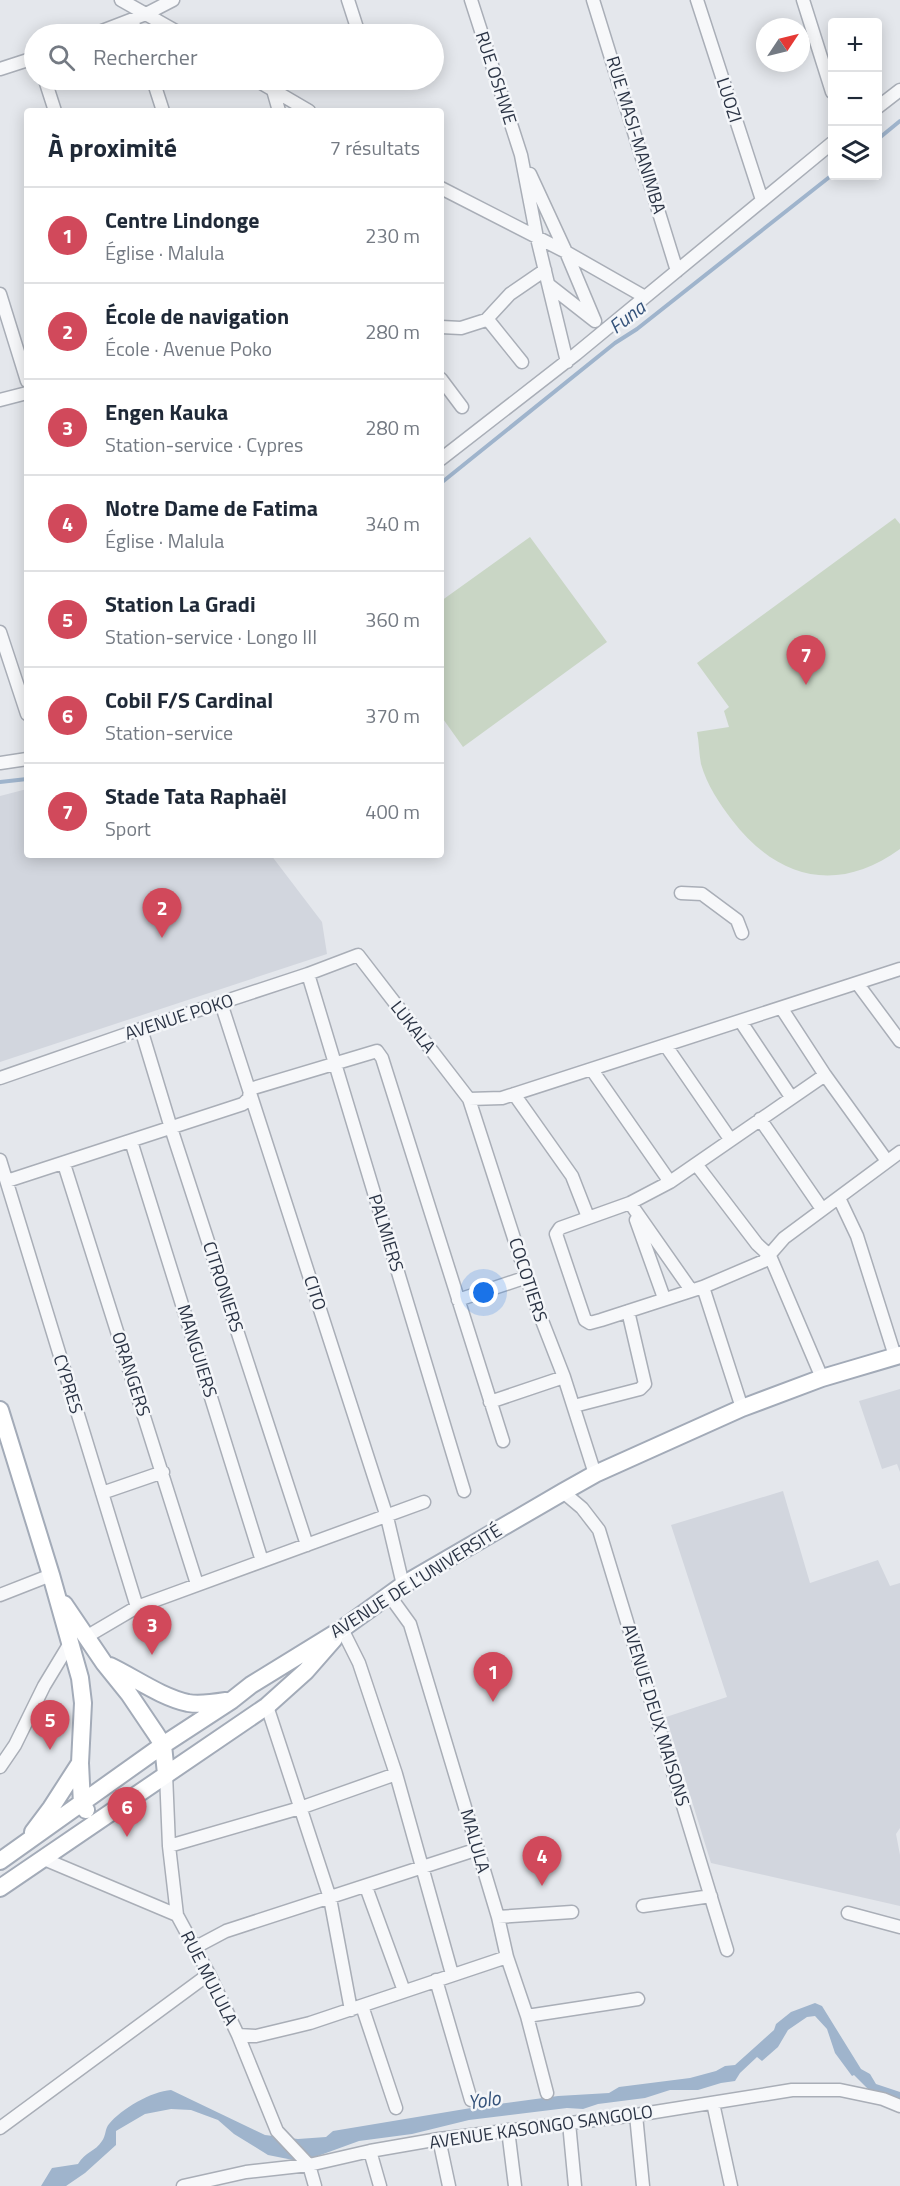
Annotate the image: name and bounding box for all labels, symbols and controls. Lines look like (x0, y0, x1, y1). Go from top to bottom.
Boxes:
north arrow (756, 18, 810, 72)
map controls (828, 18, 882, 180)
button: + (828, 18, 882, 72)
search box (24, 24, 444, 90)
street label: RUE OSHWE (469, 28, 524, 128)
text: Rechercher (93, 40, 198, 74)
icon: search (45, 41, 78, 74)
street label: RUE MASI-MANIMBA (600, 53, 673, 217)
button: − (828, 72, 882, 126)
street label: LUOZI (710, 74, 749, 126)
button: layers (828, 126, 882, 180)
text: À proximité (48, 128, 177, 167)
text: 7 résultats (330, 132, 420, 163)
text: Centre Lindonge (105, 203, 260, 237)
text: 1 (62, 220, 73, 251)
text: 230 m (365, 220, 420, 251)
text: Église · Malula (105, 237, 224, 268)
water label: Funa (602, 292, 653, 341)
text: École de navigation (105, 299, 289, 333)
text: 2 (62, 316, 73, 347)
text: 280 m (365, 316, 420, 347)
text: École · Avenue Poko (105, 333, 272, 364)
text: Engen Kauka (105, 395, 228, 429)
text: 3 (62, 412, 73, 443)
text: 280 m (365, 412, 420, 443)
text: Station-service · Cypres (105, 429, 303, 460)
text: Notre Dame de Fatima (105, 491, 318, 525)
text: 4 (62, 508, 73, 539)
text: 340 m (365, 508, 420, 539)
text: Église · Malula (105, 525, 224, 556)
text: Station La Gradi (105, 587, 256, 621)
text: 5 (62, 604, 73, 635)
text: 360 m (365, 604, 420, 635)
text: Station-service · Longo III (105, 621, 317, 652)
pin: 7 (786, 636, 826, 685)
text: Cobil F/S Cardinal (105, 683, 273, 717)
text: 6 (62, 700, 73, 731)
text: 370 m (365, 700, 420, 731)
text: Station-service (105, 717, 233, 748)
text: Stade Tata Raphaël (105, 779, 287, 813)
text: 7 (62, 796, 73, 827)
text: 400 m (365, 796, 420, 827)
text: Sport (105, 813, 151, 844)
pin: 2 (142, 888, 182, 938)
street label: AVENUE POKO (121, 986, 237, 1047)
street label: LUKALA (384, 995, 443, 1059)
street label: PALMIERS (362, 1191, 411, 1275)
street label: COCOTIERS (502, 1234, 555, 1326)
street label: CITRONIERS (196, 1238, 251, 1336)
street label: CITO (297, 1272, 334, 1314)
your location (469, 1278, 498, 1307)
street label: MANGUIERS (171, 1301, 224, 1401)
street label: ORANGERS (105, 1328, 158, 1420)
street label: CYPRES (47, 1351, 90, 1417)
street label: AVENUE DE L’UNIVERSITÉ (325, 1517, 507, 1645)
pin: 3 (132, 1606, 172, 1655)
street label: AVENUE DEUX MAISONS (616, 1620, 697, 1809)
pin: 1 (474, 1652, 512, 1702)
pin: 5 (31, 1700, 70, 1750)
pin: 6 (108, 1788, 146, 1837)
street label: MALULA (454, 1806, 498, 1876)
pin: 4 (522, 1836, 562, 1886)
street label: RUE MULULA (174, 1926, 245, 2030)
water label: Yolo (465, 2081, 504, 2117)
street label: AVENUE KASONGO SANGOLO (427, 2097, 654, 2156)

